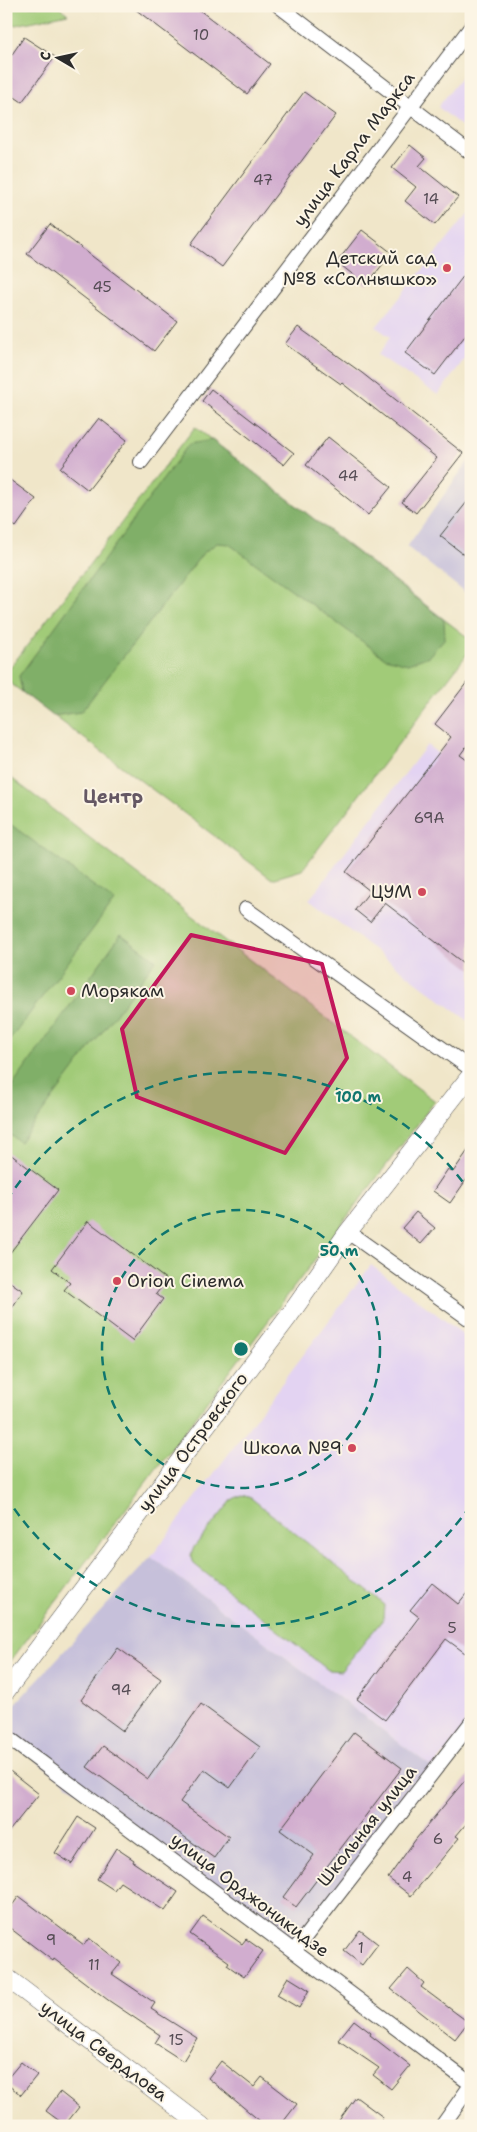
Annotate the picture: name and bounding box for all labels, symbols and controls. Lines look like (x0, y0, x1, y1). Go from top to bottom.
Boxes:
house number: 10 (193, 25, 209, 45)
north arrow (32, 32, 82, 82)
text: С (36, 50, 55, 62)
street label: улица Карла Маркса (288, 67, 420, 231)
house number: 47 (253, 170, 273, 190)
house number: 14 (423, 189, 439, 209)
place label: Детский сад №8 «Солнышко» (283, 246, 438, 291)
marker: Детский сад №8 «Солнышко» (441, 262, 453, 274)
house number: 45 (92, 277, 112, 297)
house number: 44 (338, 466, 358, 486)
district label: Центр (83, 784, 143, 809)
house number: 69А (414, 808, 444, 828)
place label: ЦУМ (371, 880, 412, 904)
marker: ЦУМ (416, 886, 428, 898)
place label: Морякам (81, 979, 164, 1003)
marker: Морякам (65, 985, 77, 997)
text: 100 m (335, 1087, 381, 1107)
text: 50 m (320, 1241, 359, 1261)
place label: Orion Cinema (127, 1269, 244, 1293)
marker: Orion Cinema (111, 1275, 123, 1287)
centre of rings (232, 1340, 250, 1358)
street label: улица Островского (133, 1367, 253, 1517)
place label: Школа №9 (243, 1436, 342, 1460)
marker: Школа №9 (346, 1442, 358, 1454)
house number: 5 (447, 1618, 457, 1638)
house number: 94 (111, 1680, 131, 1700)
street label: Школьная улица (312, 1760, 422, 1892)
street label: улица Орджоникидзе (166, 1827, 334, 1963)
house number: 6 (433, 1829, 443, 1849)
house number: 4 (402, 1867, 412, 1887)
house number: 9 (46, 1930, 56, 1950)
house number: 1 (358, 1938, 364, 1958)
house number: 11 (88, 1955, 100, 1975)
street label: улица Свердлова (35, 1995, 173, 2107)
house number: 15 (168, 2030, 184, 2050)

